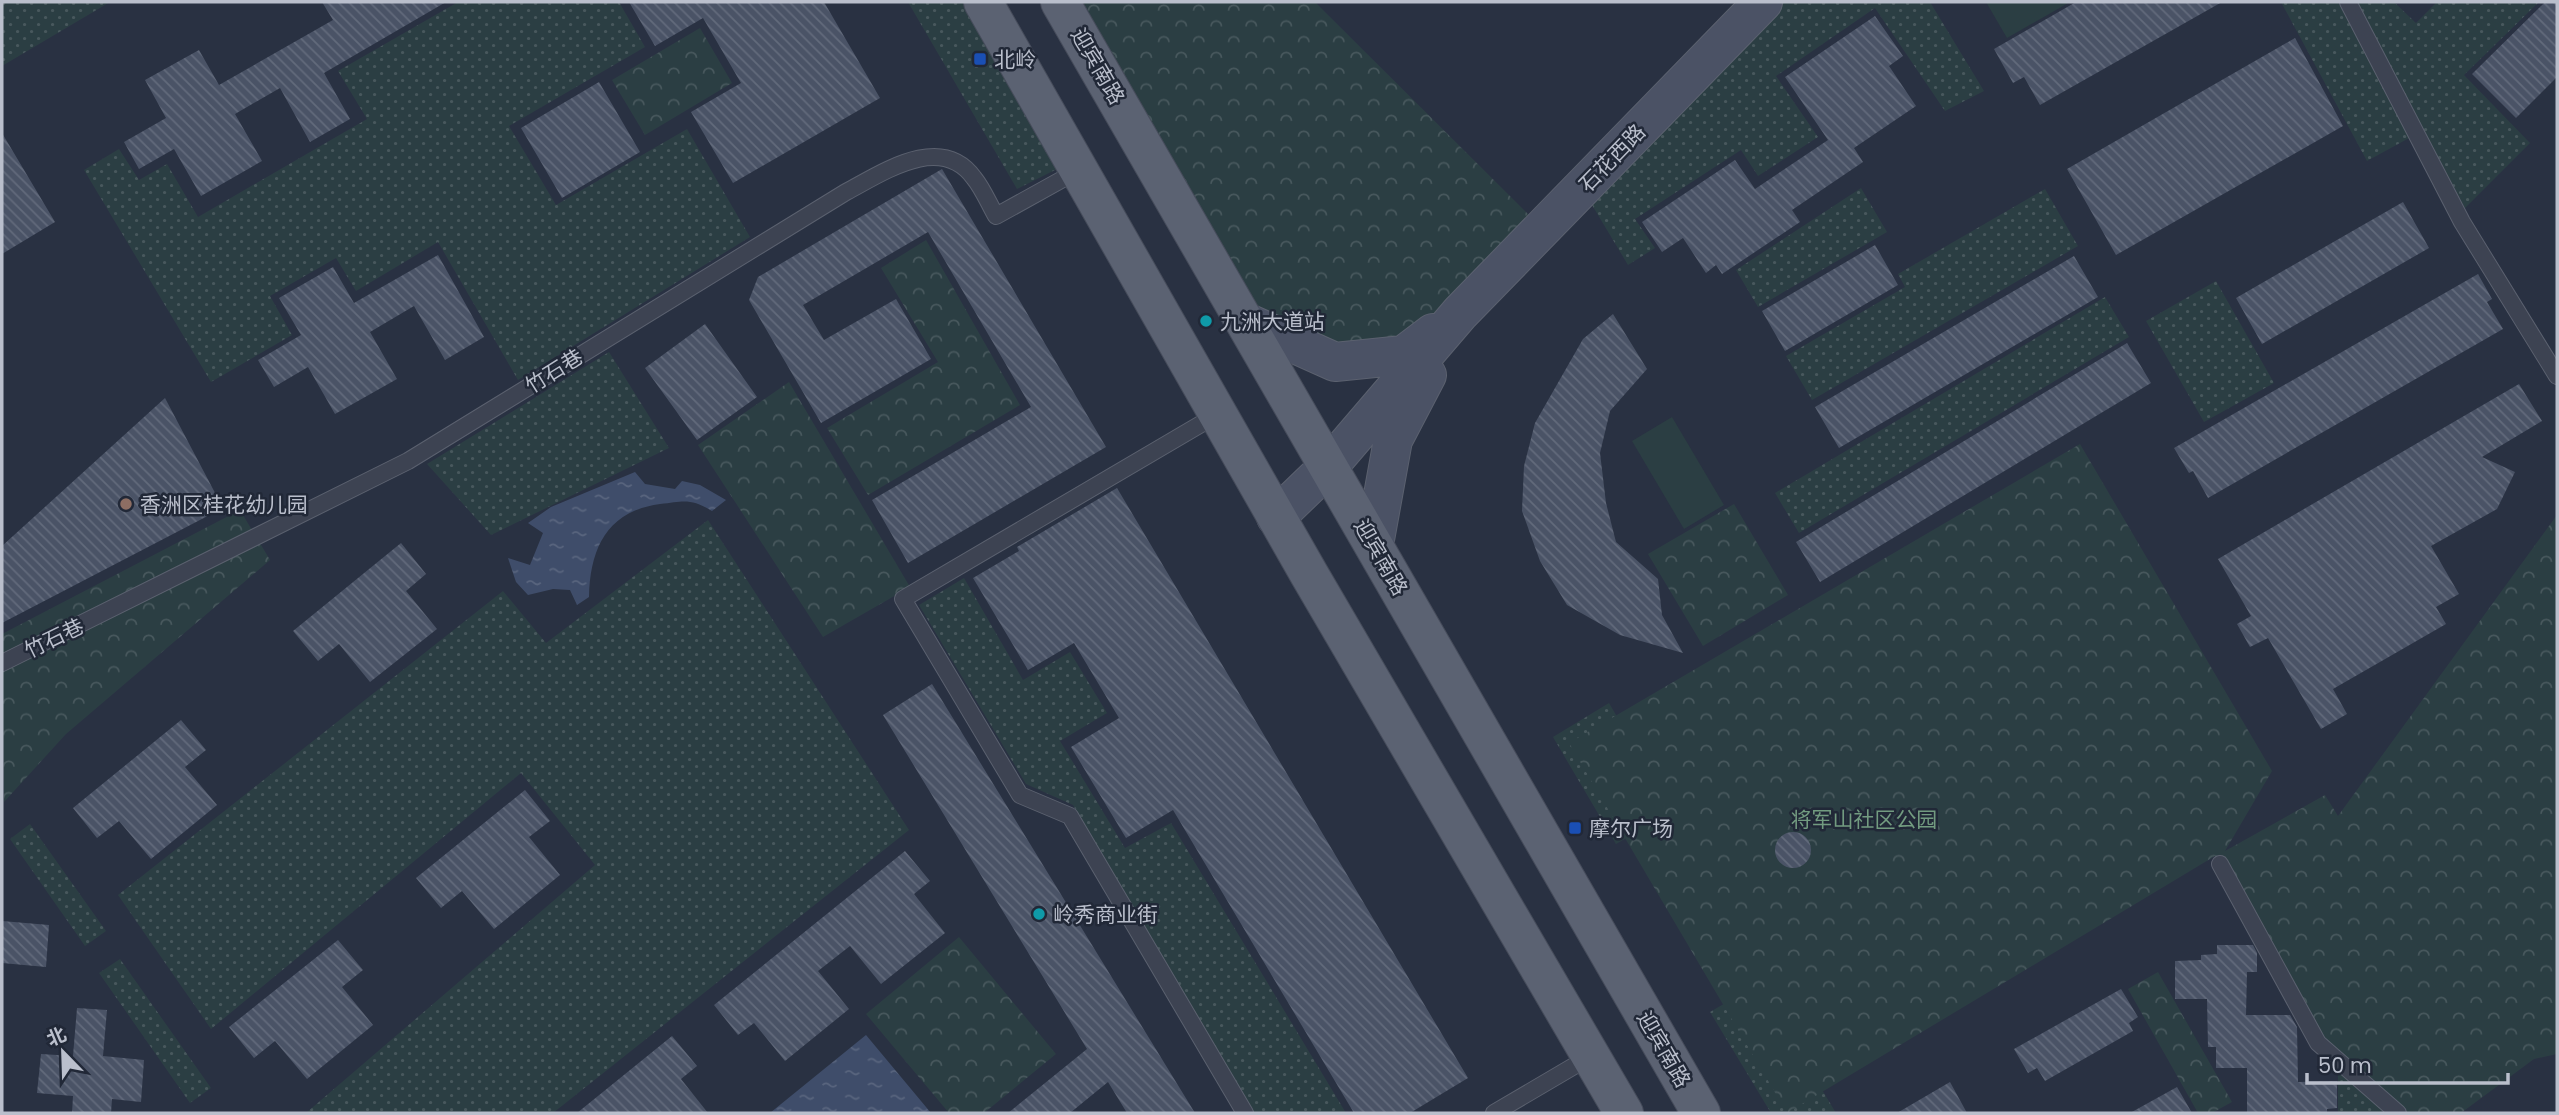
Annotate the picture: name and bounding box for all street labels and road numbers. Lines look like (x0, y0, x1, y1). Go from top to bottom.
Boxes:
street label: 迎宾南路 (1064, 22, 1132, 110)
street label: 石花西路 (1572, 118, 1652, 198)
street label: 竹石巷 (520, 342, 588, 400)
street label: 迎宾南路 (1347, 513, 1415, 601)
street label: 竹石巷 (19, 611, 89, 665)
street label: 迎宾南路 (1630, 1005, 1698, 1093)

